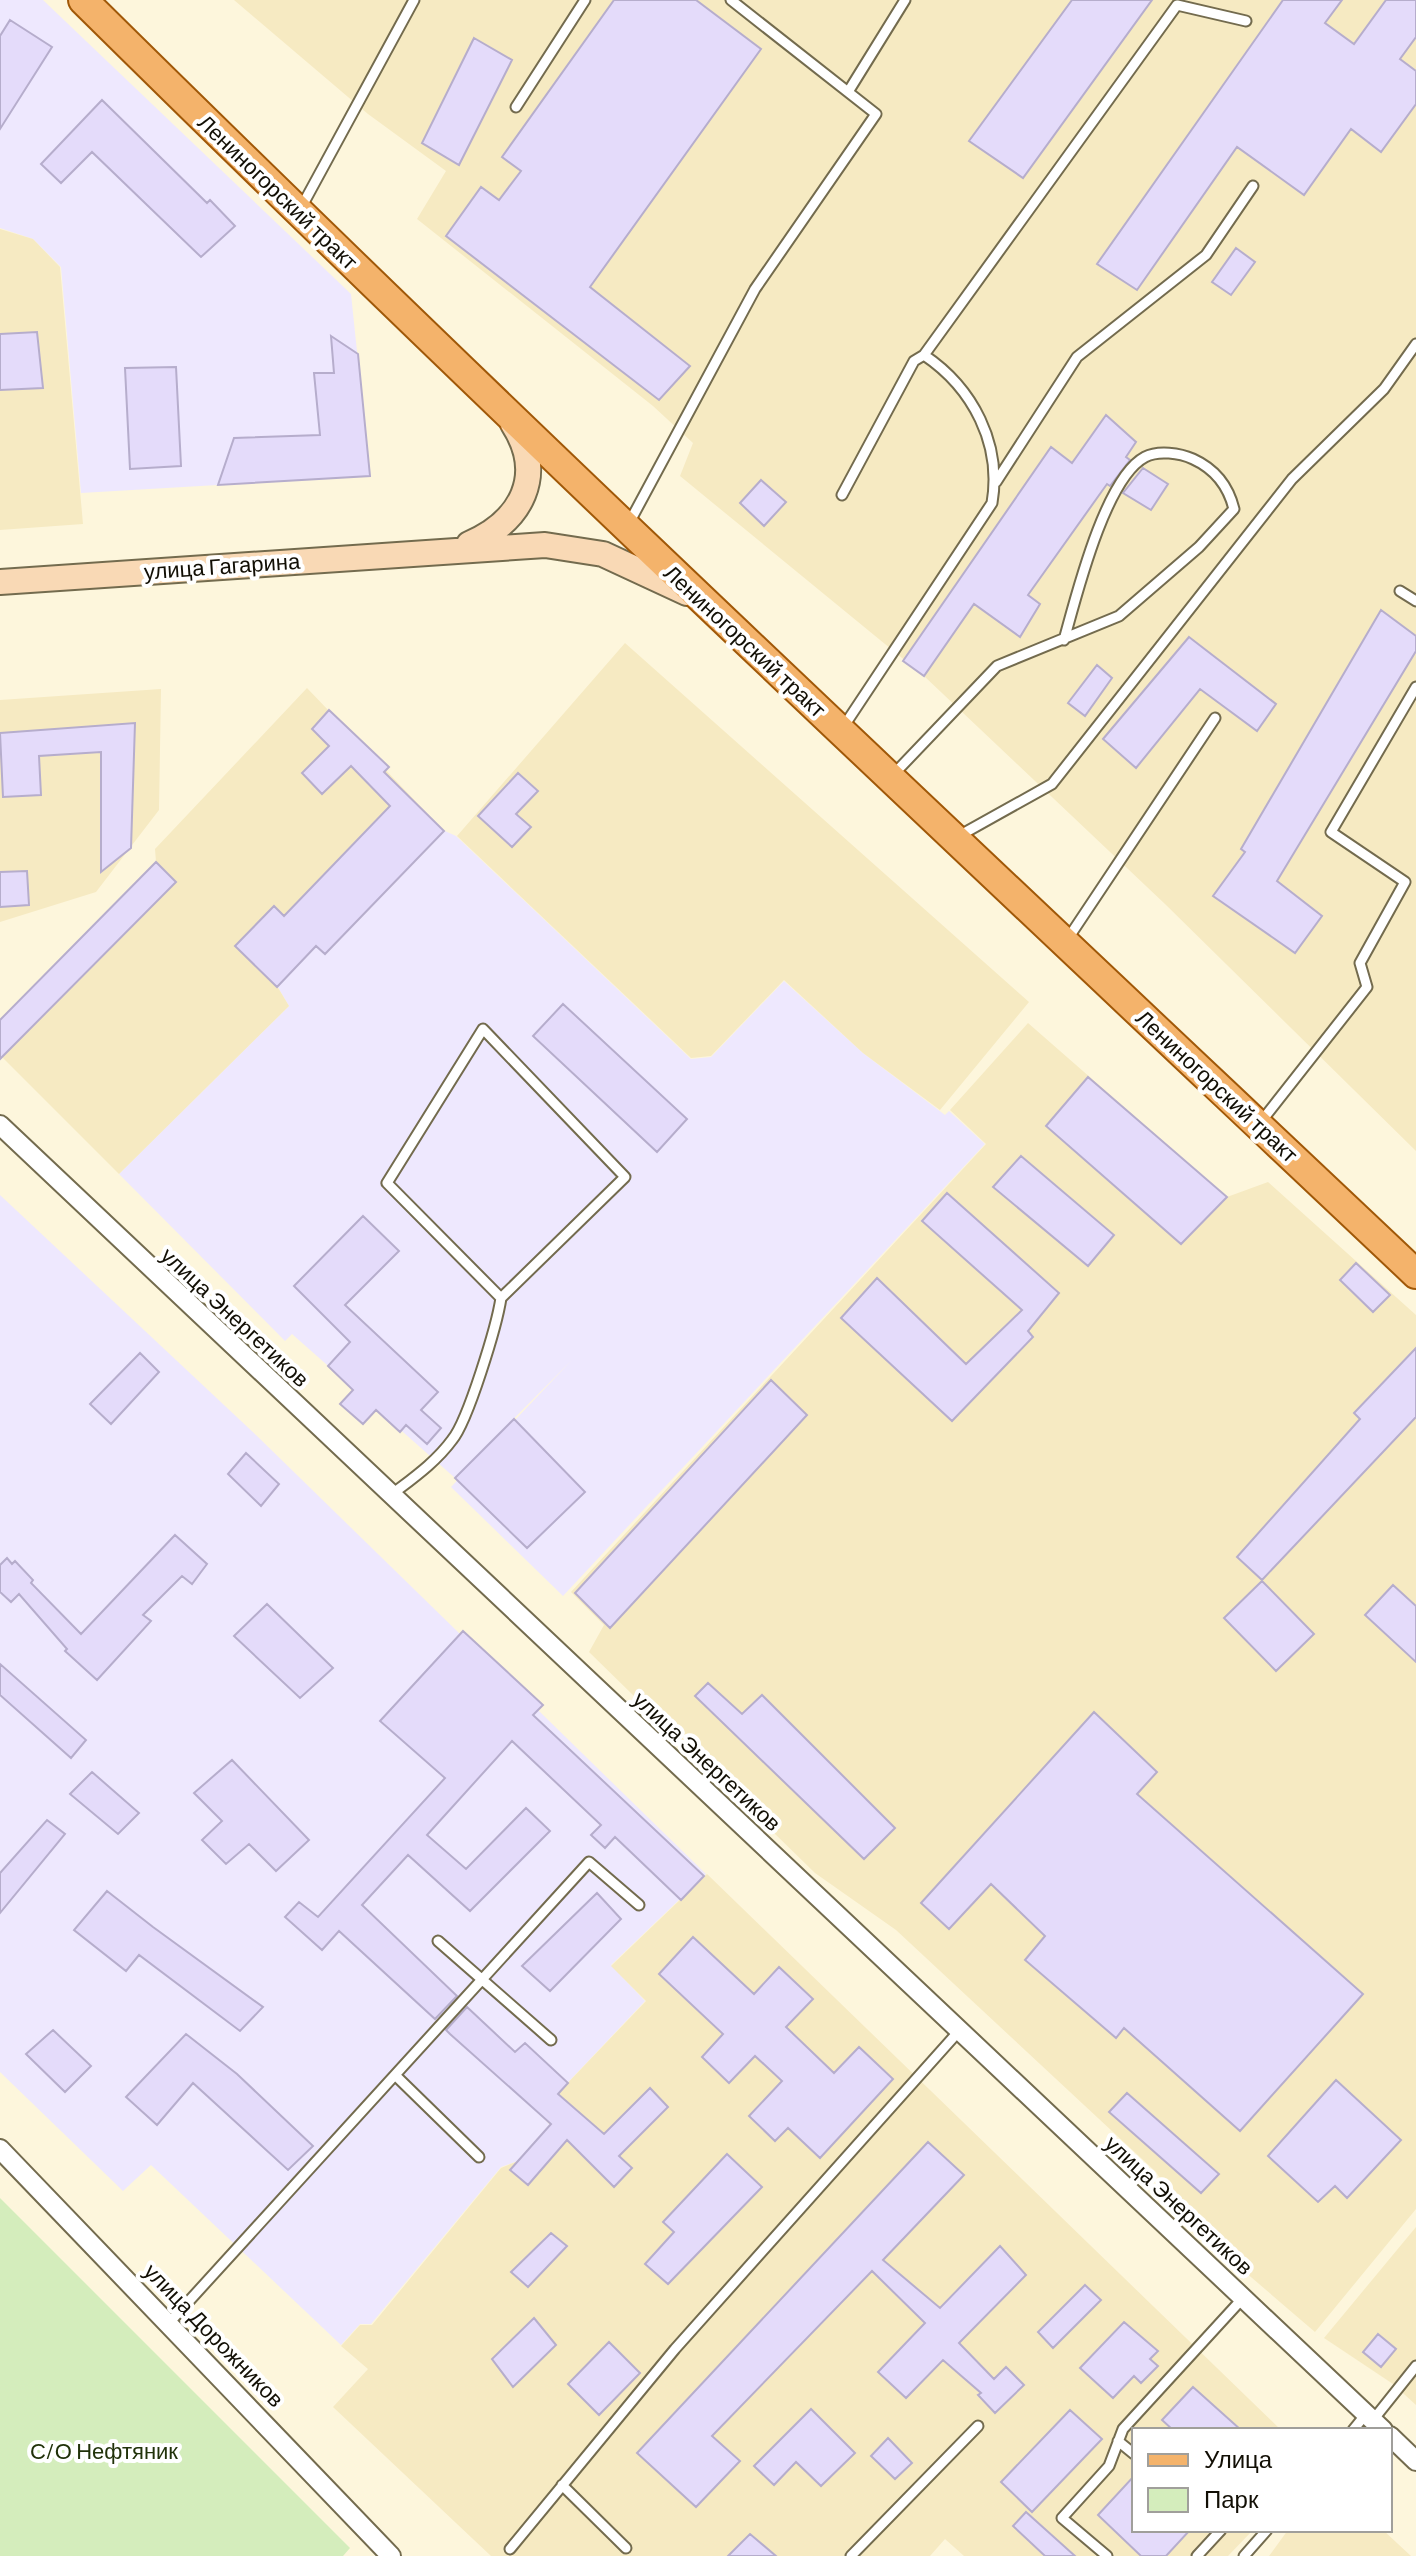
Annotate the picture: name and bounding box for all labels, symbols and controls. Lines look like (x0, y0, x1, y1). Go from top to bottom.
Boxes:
street label: Лениногорский тракт (193, 108, 364, 275)
street label: улица Гагарина (143, 547, 302, 584)
street label: Лениногорский тракт (659, 559, 832, 723)
street label: Лениногорский тракт (1131, 1004, 1304, 1168)
street label: улица Энергетиков (156, 1241, 315, 1392)
street label: улица Энергетиков (628, 1685, 787, 1836)
street label: улица Энергетиков (1100, 2129, 1259, 2280)
street label: улица Дорожников (139, 2257, 290, 2412)
legend (1132, 2428, 1392, 2532)
park label: С/О Нефтяник (30, 2437, 178, 2464)
text: Улица (1204, 2444, 1273, 2473)
text: Парк (1204, 2484, 1259, 2513)

